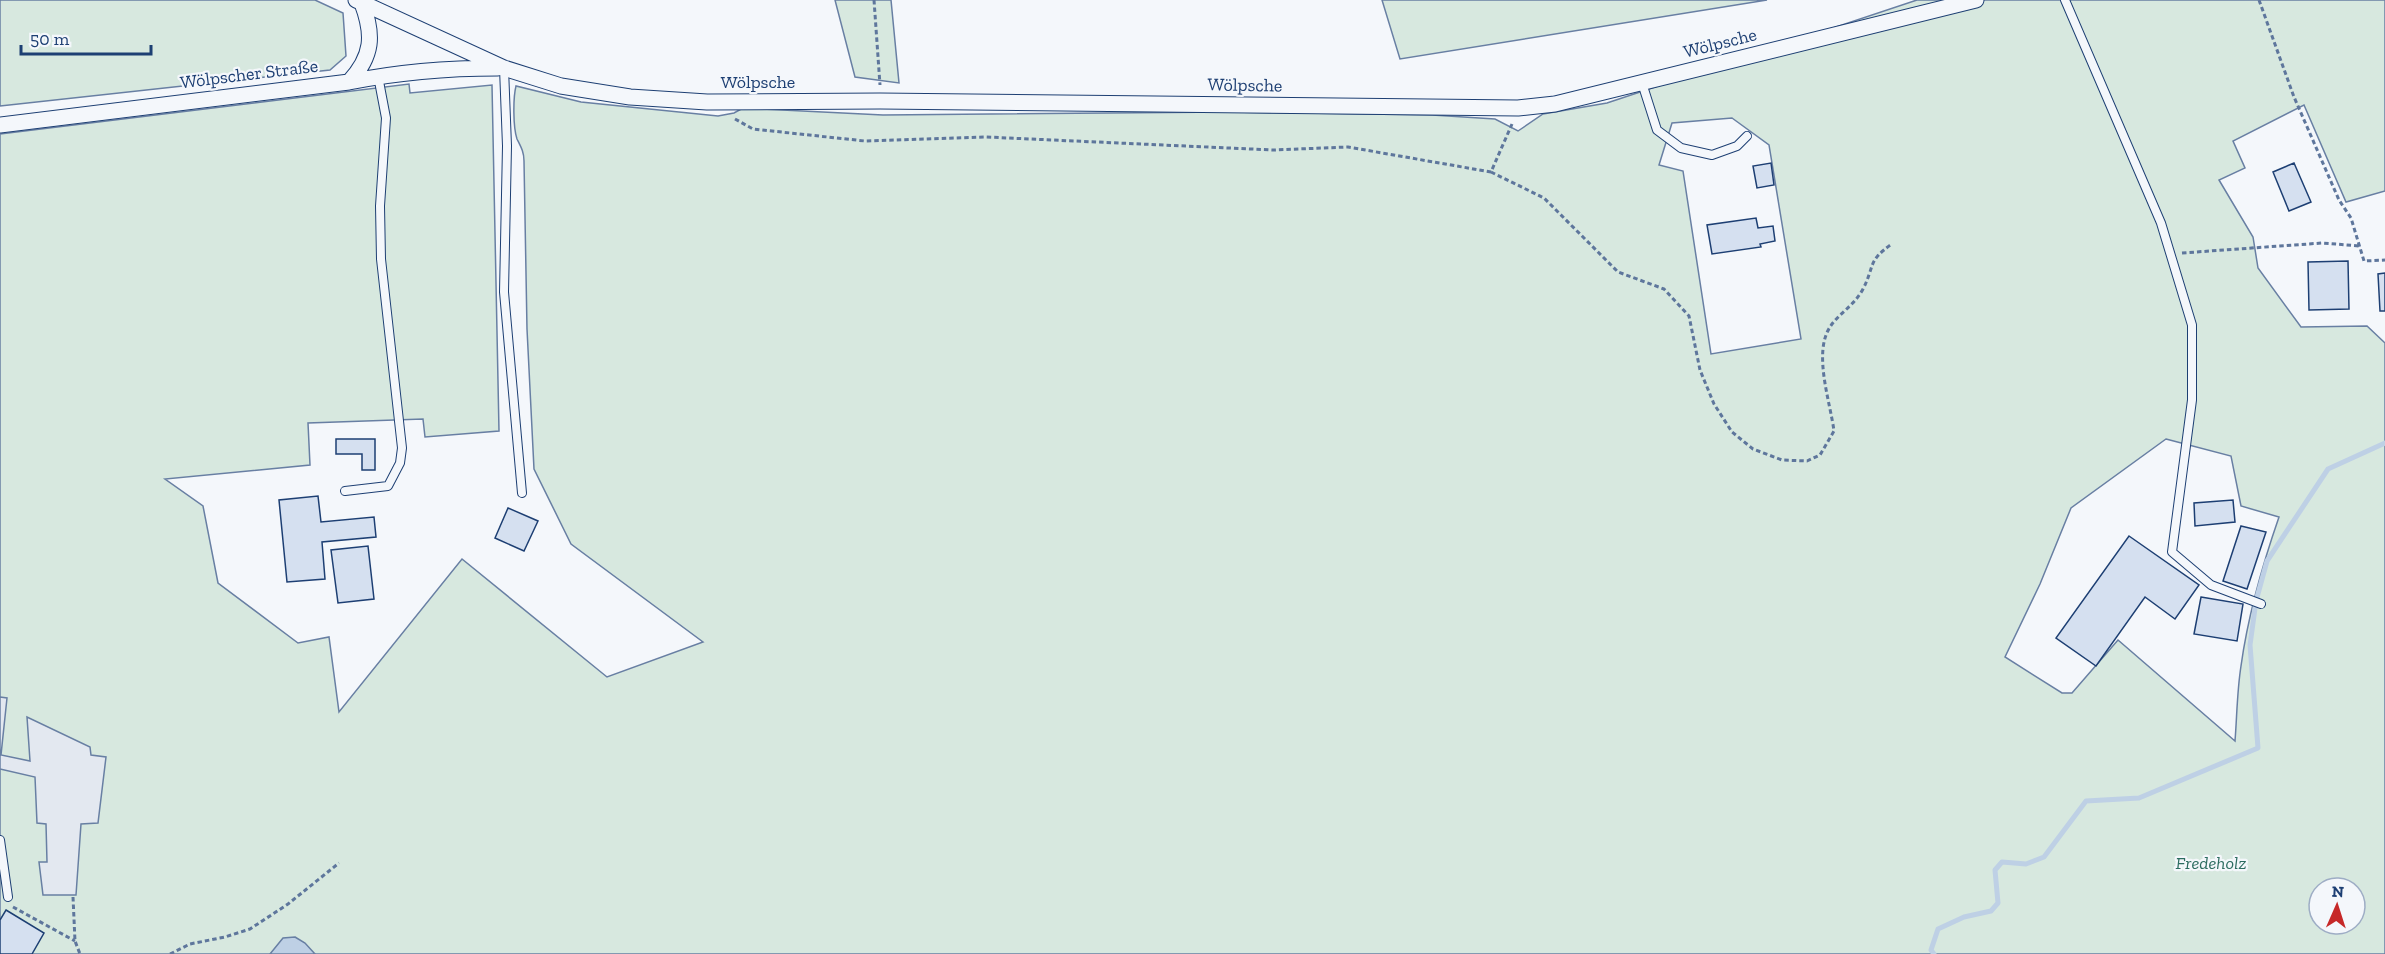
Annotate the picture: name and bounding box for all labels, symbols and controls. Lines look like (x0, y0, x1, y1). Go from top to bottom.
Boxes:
scale bar (21, 18, 152, 56)
street label: Wölpsche (1681, 23, 1759, 63)
text: 50 m (30, 28, 70, 50)
street label: Wölpscher Straße (179, 55, 319, 93)
street label: Wölpsche (721, 71, 795, 93)
street label: Wölpsche (1207, 73, 1283, 97)
park label: Fredeholz (2176, 852, 2246, 874)
north arrow (2307, 876, 2367, 936)
text: N (2331, 882, 2344, 901)

